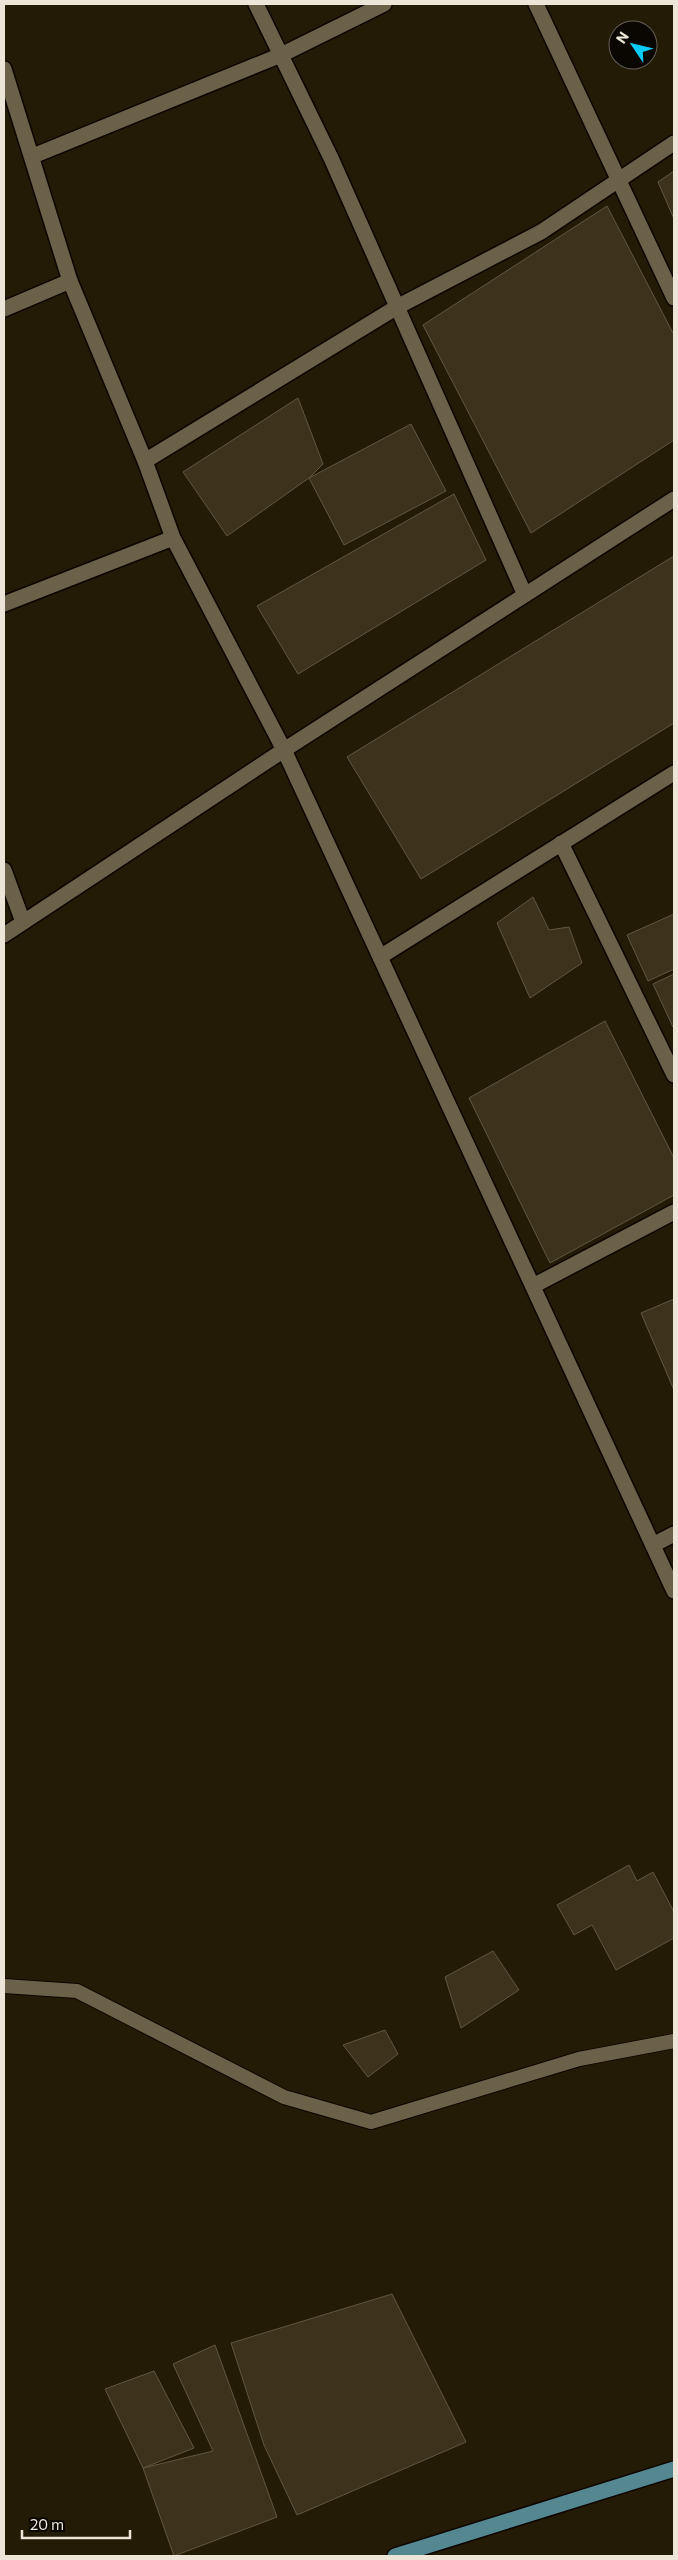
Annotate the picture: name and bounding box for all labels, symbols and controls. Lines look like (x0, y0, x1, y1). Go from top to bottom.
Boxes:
north arrow (608, 20, 658, 70)
text: N (612, 28, 632, 46)
scale bar (22, 2508, 130, 2540)
text: 20 m (30, 2515, 64, 2533)

